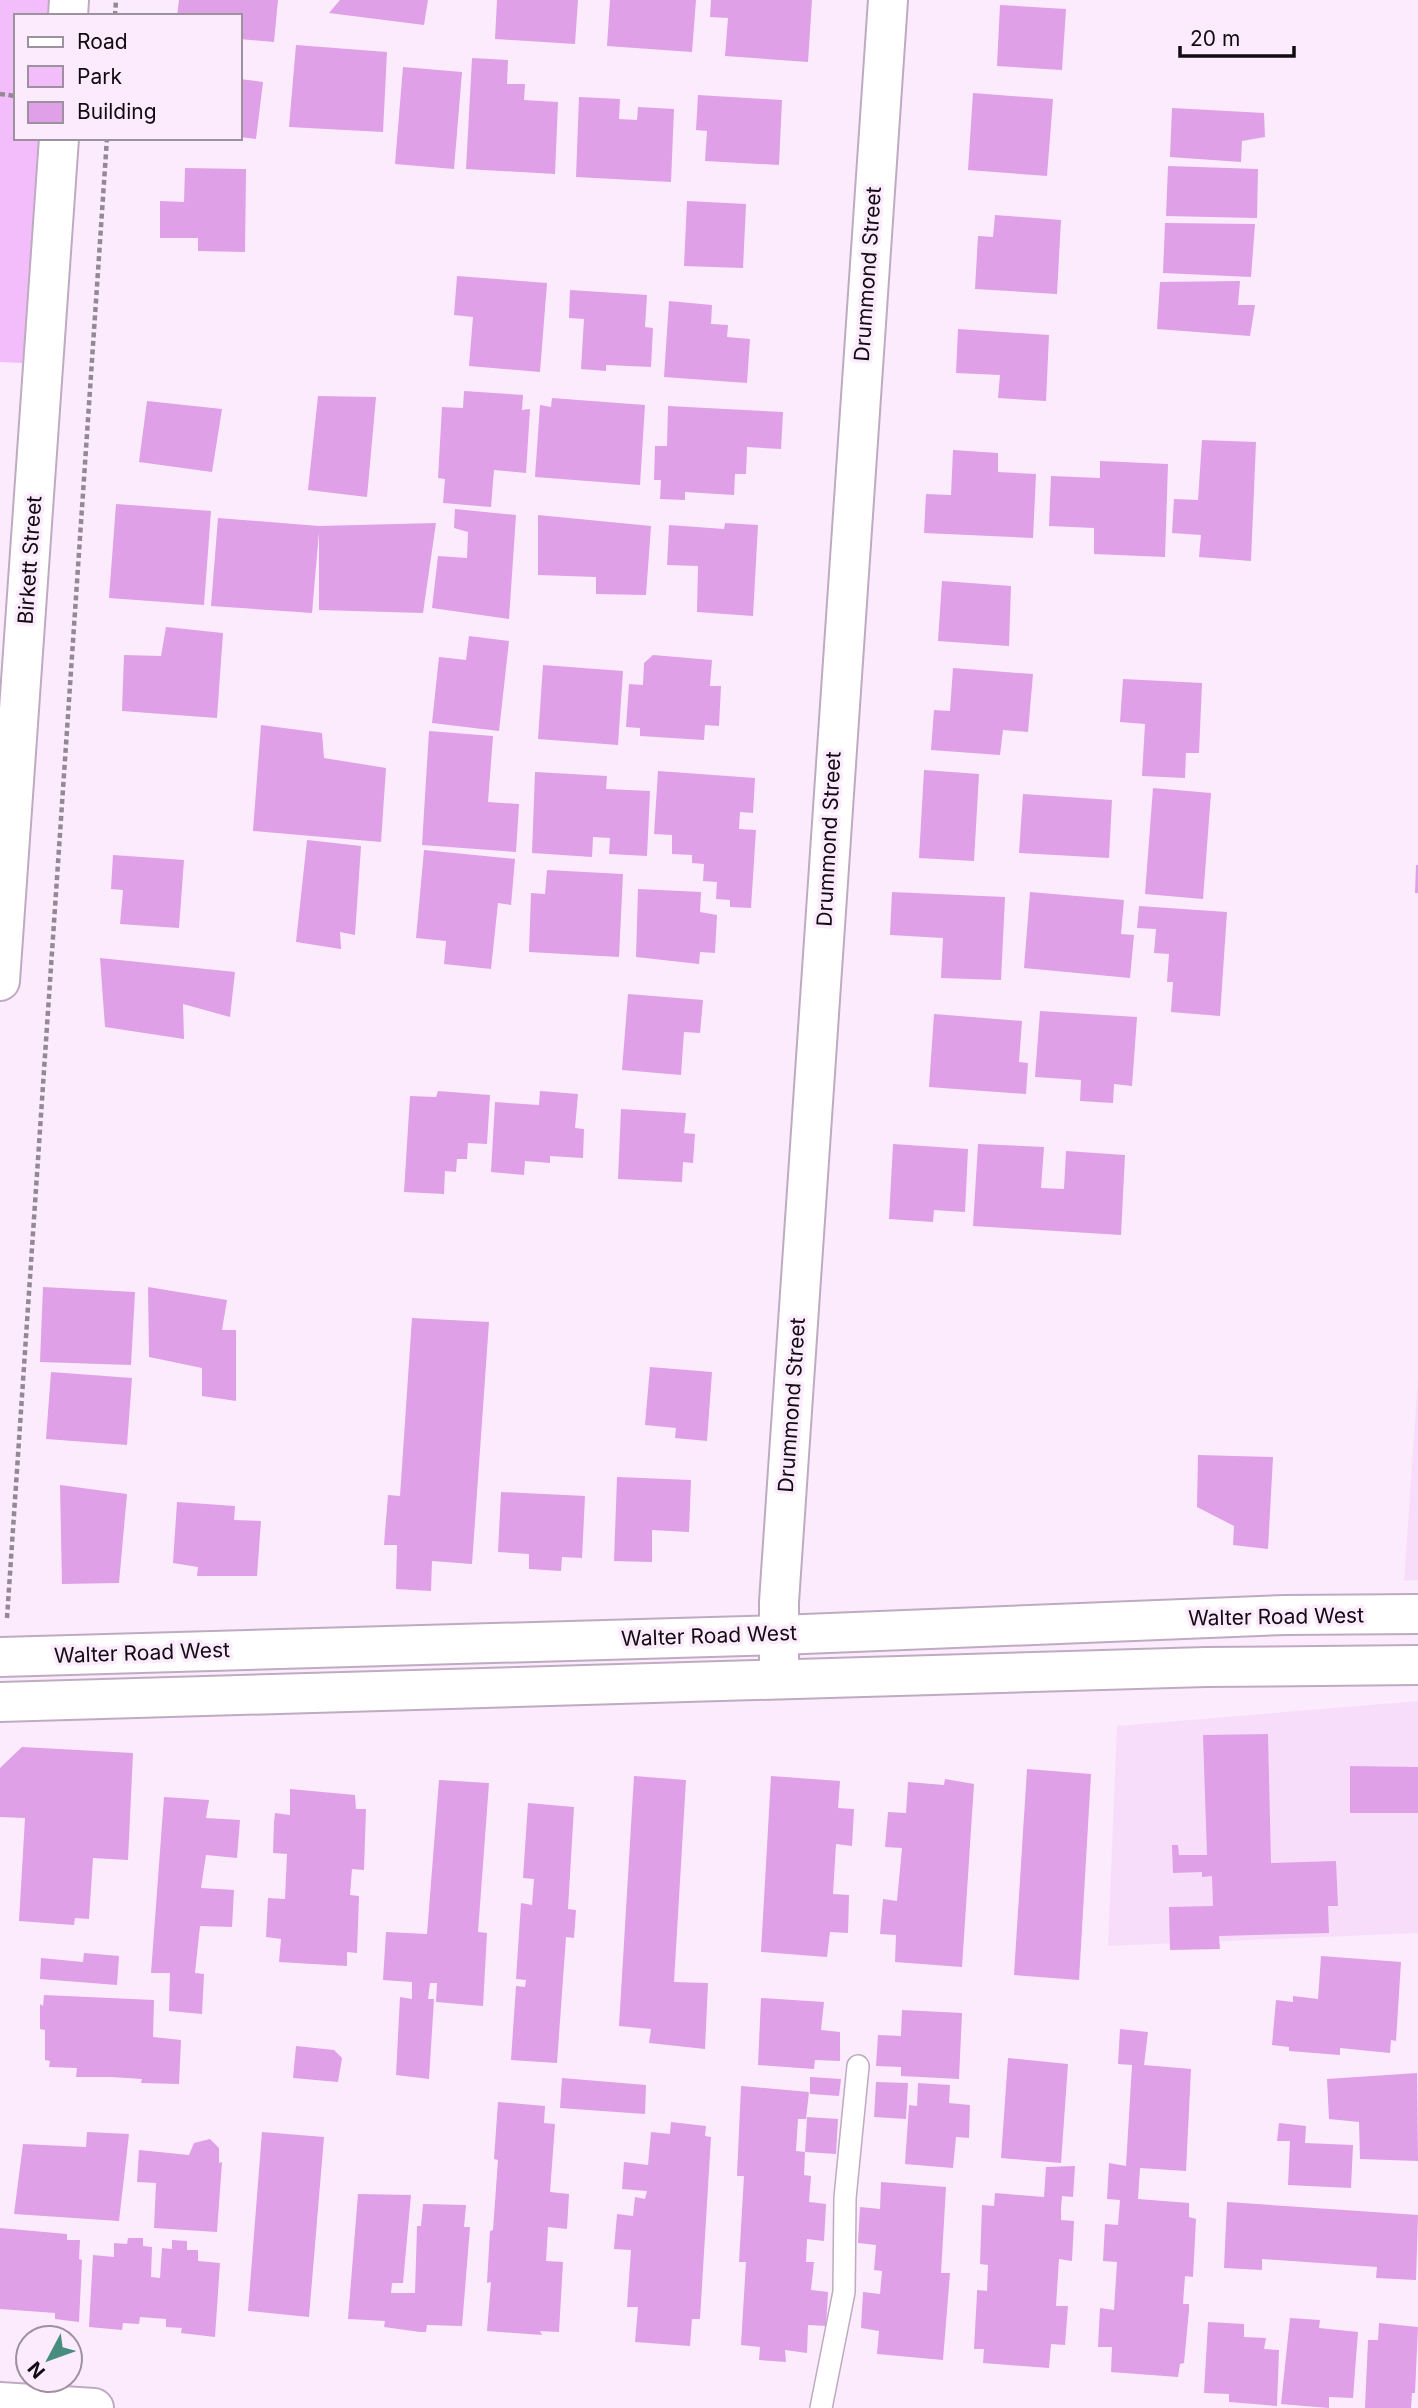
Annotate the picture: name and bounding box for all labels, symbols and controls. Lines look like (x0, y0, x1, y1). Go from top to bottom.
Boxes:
legend (14, 14, 242, 140)
scale bar (1180, 14, 1294, 58)
text: 20 m (1190, 26, 1240, 51)
text: Road (77, 29, 128, 54)
text: Park (77, 64, 122, 89)
text: Building (77, 99, 157, 124)
street label: Drummond Street (849, 186, 886, 362)
street label: Birkett Street (13, 495, 46, 625)
street label: Drummond Street (811, 751, 846, 927)
street label: Drummond Street (773, 1317, 810, 1493)
street label: Walter Road West (1188, 1602, 1364, 1631)
street label: Walter Road West (621, 1620, 797, 1651)
street label: Walter Road West (54, 1637, 230, 1668)
north arrow (14, 2324, 84, 2394)
text: N (23, 2357, 50, 2383)

